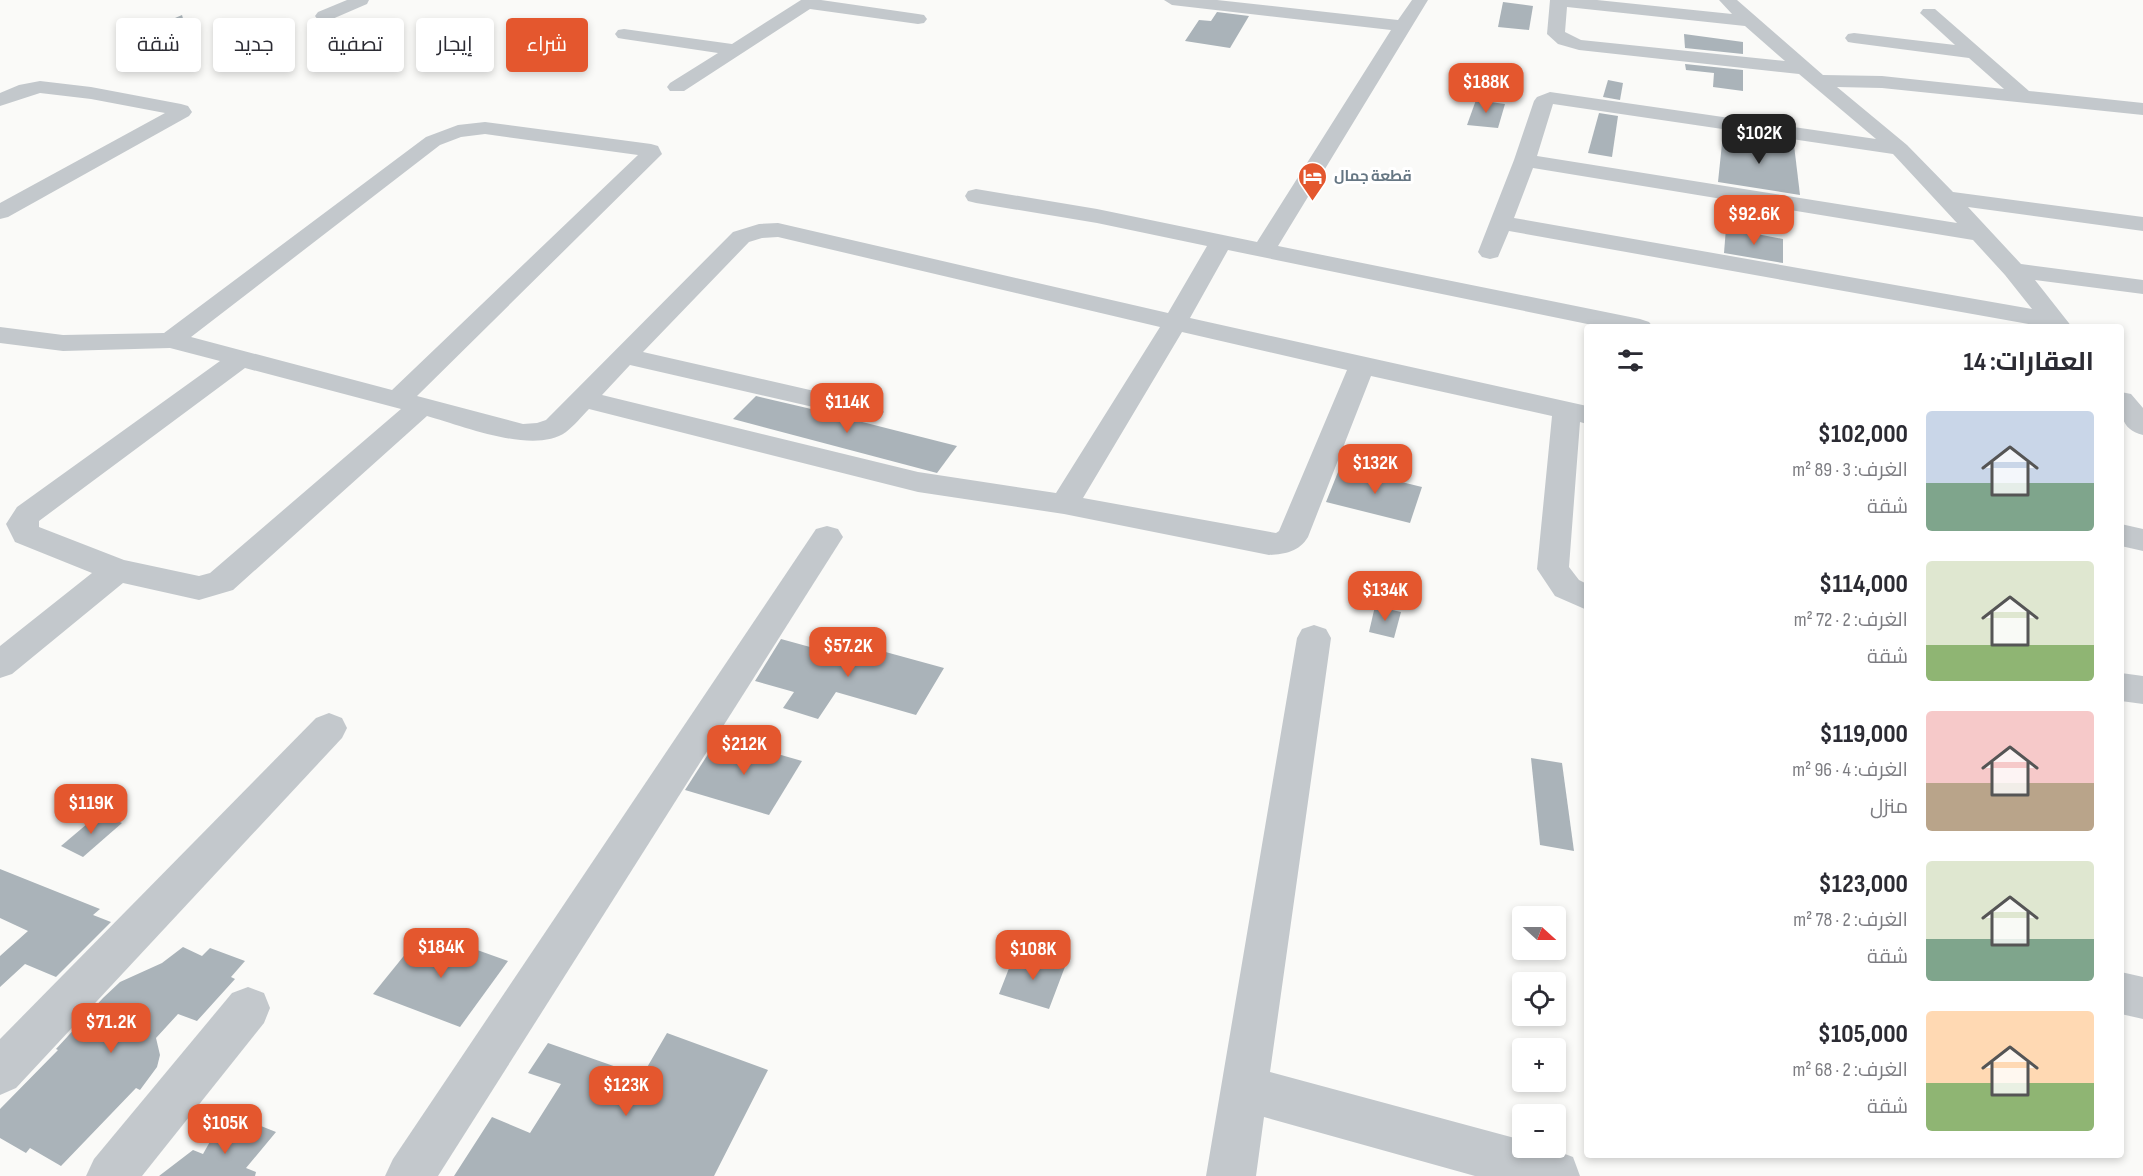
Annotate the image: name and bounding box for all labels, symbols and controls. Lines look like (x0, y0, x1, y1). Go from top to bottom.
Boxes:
chip: شقة (116, 18, 201, 72)
chip: جديد (213, 18, 295, 72)
chip: تصفية (307, 18, 404, 72)
chip: إيجار (416, 18, 494, 72)
chip: شراء (506, 18, 588, 72)
pin: $188K (1444, 63, 1528, 114)
text: $188K (1463, 70, 1509, 94)
pin: $102K (1717, 114, 1801, 165)
text: $102K (1736, 121, 1782, 145)
hotel icon: قطعة جمال (1297, 160, 1329, 202)
place label: قطعة جمال (1334, 167, 1412, 186)
pin: $92.6K (1705, 195, 1803, 246)
text: $92.6K (1728, 202, 1780, 226)
icon: filters (1614, 344, 1647, 377)
text: العقارات: 14 (1964, 347, 2094, 378)
pin: $114K (805, 383, 889, 434)
text: $114K (824, 390, 870, 414)
text: $102,000 (1818, 419, 1908, 450)
icon: home (1974, 435, 2046, 507)
pin: $132K (1333, 444, 1417, 495)
text: $132K (1352, 451, 1398, 475)
text: الغرف: 3 · 89 m² (1792, 458, 1908, 482)
text: شقة (1867, 495, 1908, 519)
text: $114,000 (1819, 569, 1908, 600)
pin: $134K (1343, 571, 1427, 622)
text: $134K (1362, 578, 1408, 602)
icon: home (1974, 585, 2046, 657)
text: الغرف: 2 · 72 m² (1794, 608, 1908, 632)
pin: $57.2K (799, 627, 897, 678)
text: $57.2K (823, 634, 873, 658)
text: شقة (1867, 645, 1908, 669)
text: $119,000 (1819, 719, 1908, 750)
pin: $212K (702, 725, 786, 776)
text: $212K (721, 732, 767, 756)
icon: home (1974, 735, 2046, 807)
text: الغرف: 4 · 96 m² (1792, 758, 1908, 782)
pin: $119K (49, 784, 133, 835)
text: $119K (68, 791, 114, 815)
text: منزل (1870, 795, 1908, 819)
text: $123,000 (1818, 869, 1908, 900)
icon: home (1974, 885, 2046, 957)
north arrow (1512, 906, 1566, 960)
map controls (1512, 906, 1566, 1158)
text: الغرف: 2 · 78 m² (1793, 908, 1908, 932)
pin: $184K (399, 928, 483, 979)
pin: $108K (991, 930, 1075, 981)
text: $184K (418, 935, 464, 959)
text: $108K (1010, 937, 1056, 961)
text: شقة (1867, 945, 1908, 969)
button: locate (1512, 972, 1566, 1026)
pin: $71.2K (62, 1003, 160, 1054)
text: $71.2K (86, 1010, 136, 1034)
text: $105,000 (1818, 1019, 1908, 1050)
icon: home (1974, 1035, 2046, 1107)
button: + (1512, 1038, 1566, 1092)
text: الغرف: 2 · 68 m² (1792, 1058, 1908, 1082)
pin: $123K (584, 1066, 668, 1117)
text: $123K (603, 1073, 649, 1097)
text: شقة (1867, 1095, 1908, 1119)
pin: $105K (183, 1104, 267, 1155)
button: − (1512, 1104, 1566, 1158)
text: $105K (202, 1111, 248, 1135)

